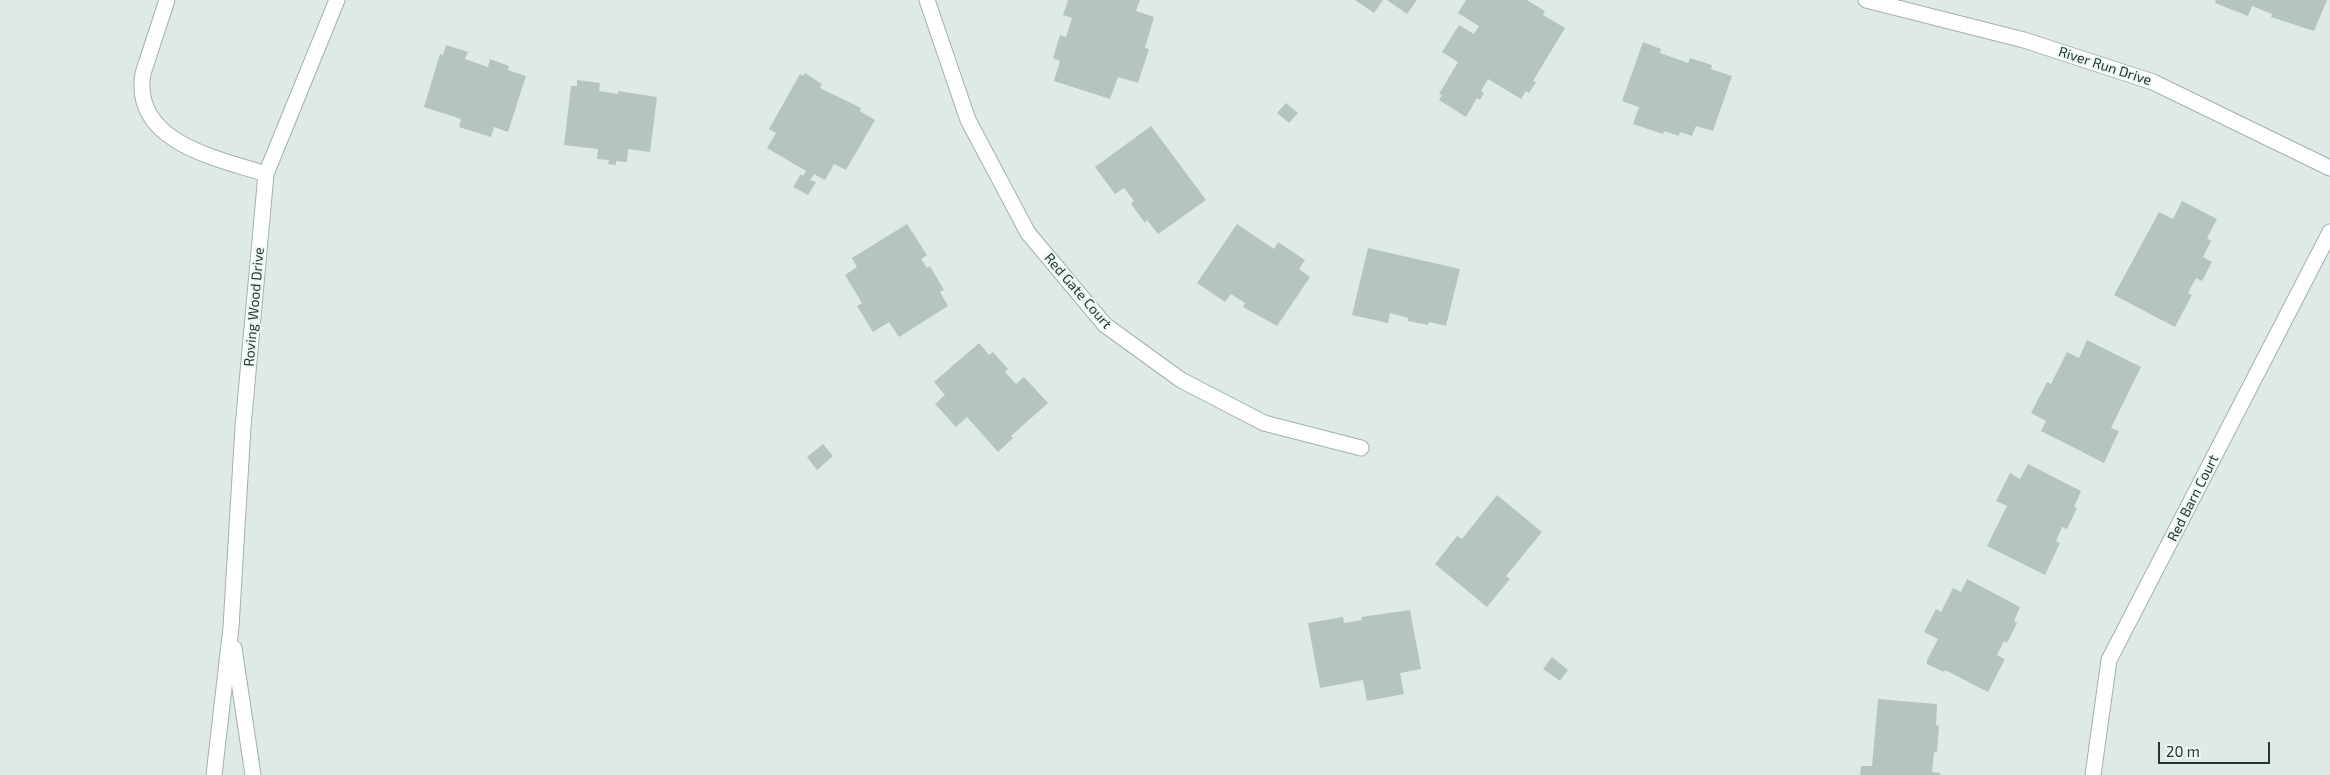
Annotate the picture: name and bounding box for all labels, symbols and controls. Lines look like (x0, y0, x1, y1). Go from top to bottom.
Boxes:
street label: River Run Drive (2056, 43, 2154, 89)
street label: Roving Wood Drive (240, 247, 268, 367)
street label: Red Gate Court (1041, 250, 1115, 332)
street label: Red Barn Court (2164, 452, 2222, 544)
scale bar (2160, 732, 2272, 764)
text: 20 m (2166, 742, 2200, 760)

